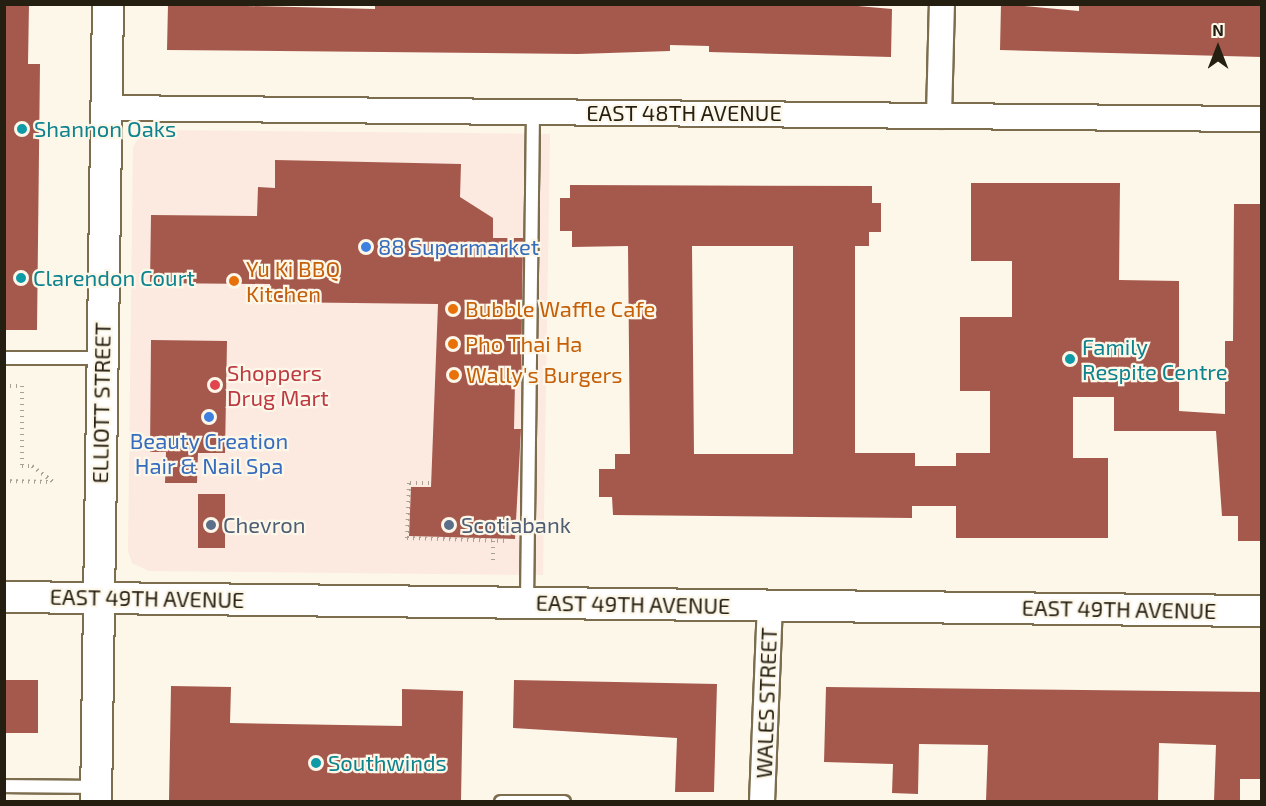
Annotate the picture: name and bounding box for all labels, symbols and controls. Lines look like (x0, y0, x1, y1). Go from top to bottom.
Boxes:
north arrow (1188, 18, 1248, 78)
text: N (1212, 20, 1224, 39)
street label: EAST 48TH AVENUE (586, 100, 782, 126)
place label: Shannon Oaks (34, 116, 176, 142)
marker: Shannon Oaks (15, 122, 29, 136)
place label: 88 Supermarket (378, 234, 539, 260)
marker: 88 Supermarket (359, 240, 373, 254)
place label: Yu Ki BBQ Kitchen (246, 255, 340, 306)
place label: Clarendon Court (33, 265, 195, 291)
marker: Clarendon Court (14, 271, 28, 285)
marker: Yu Ki BBQ Kitchen (227, 274, 241, 288)
place label: Bubble Waffle Cafe (465, 296, 656, 322)
marker: Bubble Waffle Cafe (446, 302, 460, 316)
street label: ELLIOTT STREET (86, 322, 116, 484)
place label: Pho Thai Ha (465, 331, 583, 357)
place label: Family Respite Centre (1082, 333, 1228, 384)
marker: Pho Thai Ha (446, 337, 460, 351)
marker: Family Respite Centre (1063, 352, 1077, 366)
place label: Shoppers Drug Mart (227, 359, 329, 410)
place label: Wally's Burgers (466, 362, 622, 388)
marker: Wally's Burgers (447, 368, 461, 382)
marker: Shoppers Drug Mart (208, 378, 222, 392)
marker: Beauty Creation Hair & Nail Spa (202, 410, 216, 424)
place label: Beauty Creation Hair & Nail Spa (129, 427, 289, 478)
place label: Chevron (223, 512, 306, 538)
place label: Scotiabank (461, 512, 571, 538)
marker: Chevron (204, 518, 218, 532)
marker: Scotiabank (442, 518, 456, 532)
street label: EAST 49TH AVENUE (49, 583, 245, 613)
street label: EAST 49TH AVENUE (535, 589, 731, 619)
street label: EAST 49TH AVENUE (1021, 594, 1217, 624)
street label: WALES STREET (750, 627, 782, 779)
place label: Southwinds (328, 750, 447, 776)
marker: Southwinds (309, 756, 323, 770)

